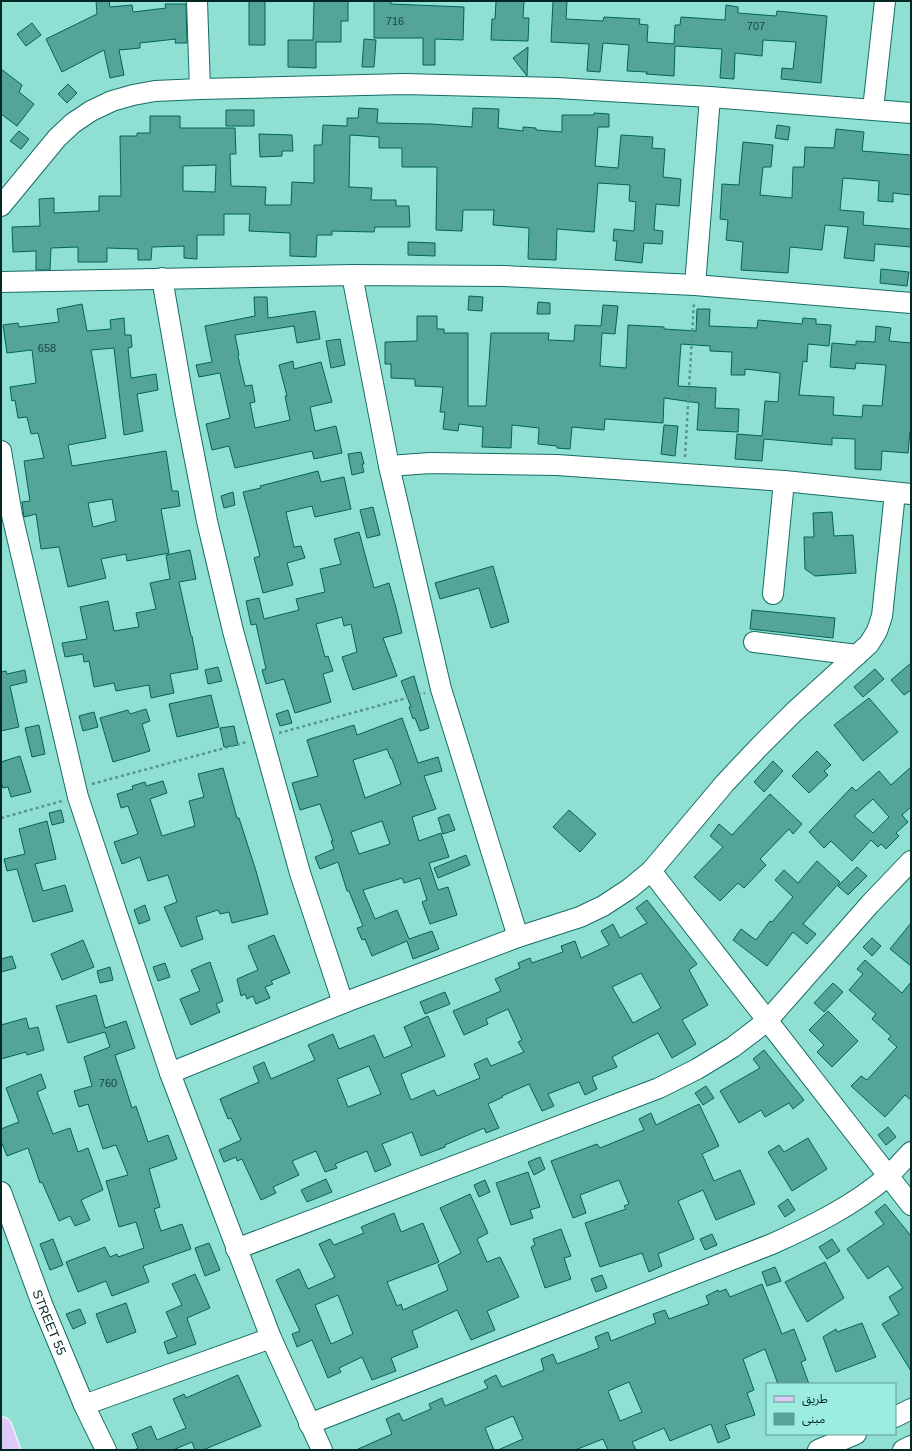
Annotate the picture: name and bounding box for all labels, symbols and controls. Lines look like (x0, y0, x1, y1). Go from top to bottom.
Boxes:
house number: 716 (386, 15, 404, 27)
house number: 707 (747, 20, 765, 32)
house number: 658 (38, 342, 56, 354)
house number: 760 (99, 1077, 117, 1089)
street label: STREET 55 (29, 1288, 69, 1357)
legend (766, 1383, 896, 1435)
text: طريق (802, 1392, 828, 1407)
text: مبنى (802, 1412, 825, 1426)

